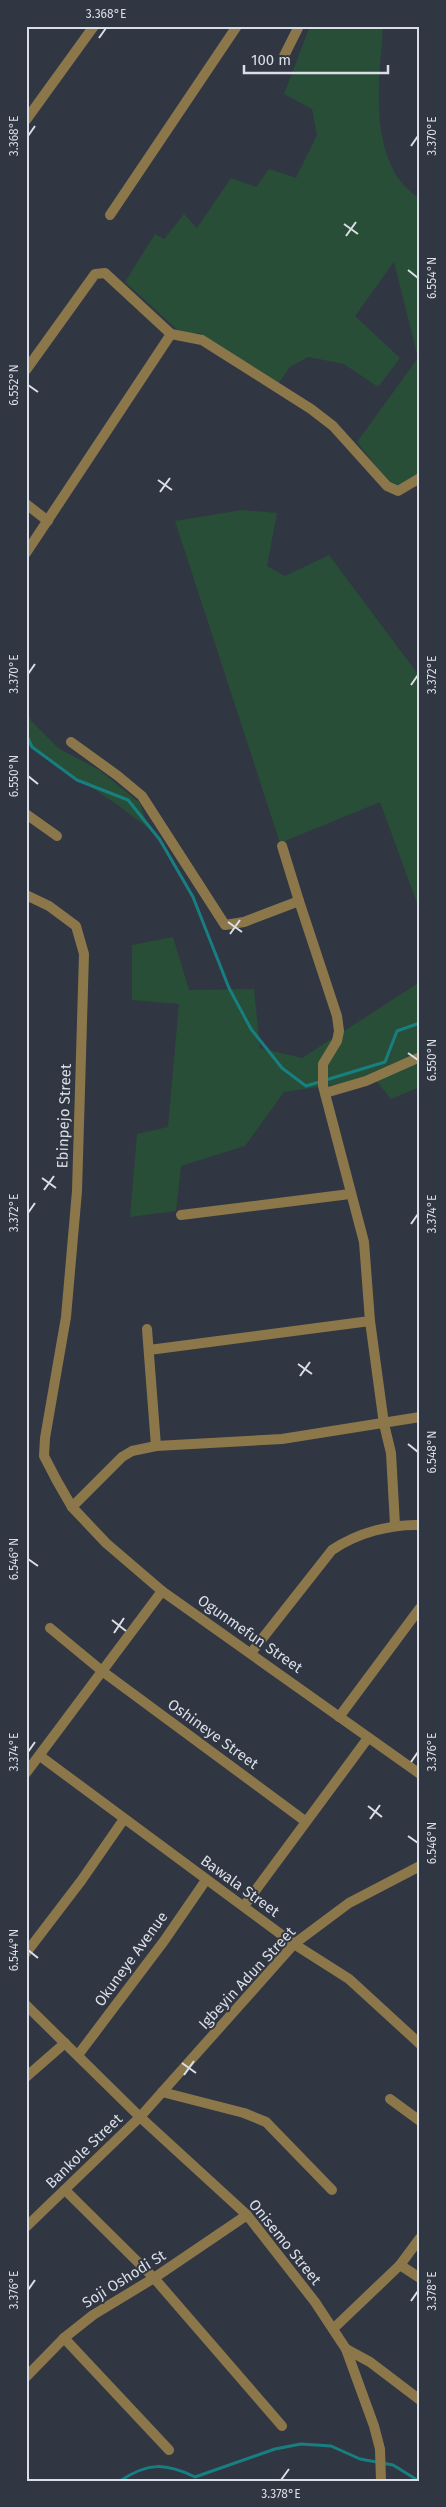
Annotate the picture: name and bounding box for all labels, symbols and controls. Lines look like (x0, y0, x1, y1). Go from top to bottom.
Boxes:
text: 3.368°E (86, 7, 126, 21)
scale bar (244, 42, 387, 74)
text: 100 m (251, 51, 291, 69)
text: 3.368°E (7, 116, 21, 156)
text: 3.370°E (425, 116, 439, 156)
text: 6.554°N (425, 257, 439, 299)
text: 6.552°N (7, 364, 21, 406)
text: 3.370°E (7, 654, 21, 694)
text: 3.372°E (425, 656, 439, 694)
text: 6.550°N (7, 755, 21, 797)
text: 6.550°N (425, 1039, 439, 1081)
street label: Ebinpejo Street (53, 1063, 75, 1169)
text: 3.372°E (7, 1194, 21, 1232)
text: 3.374°E (425, 1195, 439, 1233)
text: 6.548°N (425, 1431, 439, 1473)
text: 6.546°N (7, 1538, 21, 1580)
street label: Ogunmefun Street (194, 1591, 306, 1677)
street label: Oshineye Street (164, 1695, 262, 1773)
text: 3.374°E (7, 1733, 21, 1771)
text: 3.376°E (425, 1733, 439, 1771)
text: 6.546°N (425, 1822, 439, 1864)
street label: Bawala Street (197, 1851, 283, 1921)
street label: Okuneye Avenue (91, 1908, 171, 2010)
street label: Igbeyin Adun Street (195, 1923, 299, 2033)
text: 6.544°N (7, 1929, 21, 1971)
street label: Bankole Street (42, 2110, 126, 2192)
street label: Onisemo Street (245, 2196, 325, 2289)
street label: Soji Oshodi St (79, 2246, 170, 2312)
text: 3.376°E (7, 2271, 21, 2309)
text: 3.378°E (425, 2271, 439, 2311)
text: 3.378°E (261, 2487, 301, 2501)

